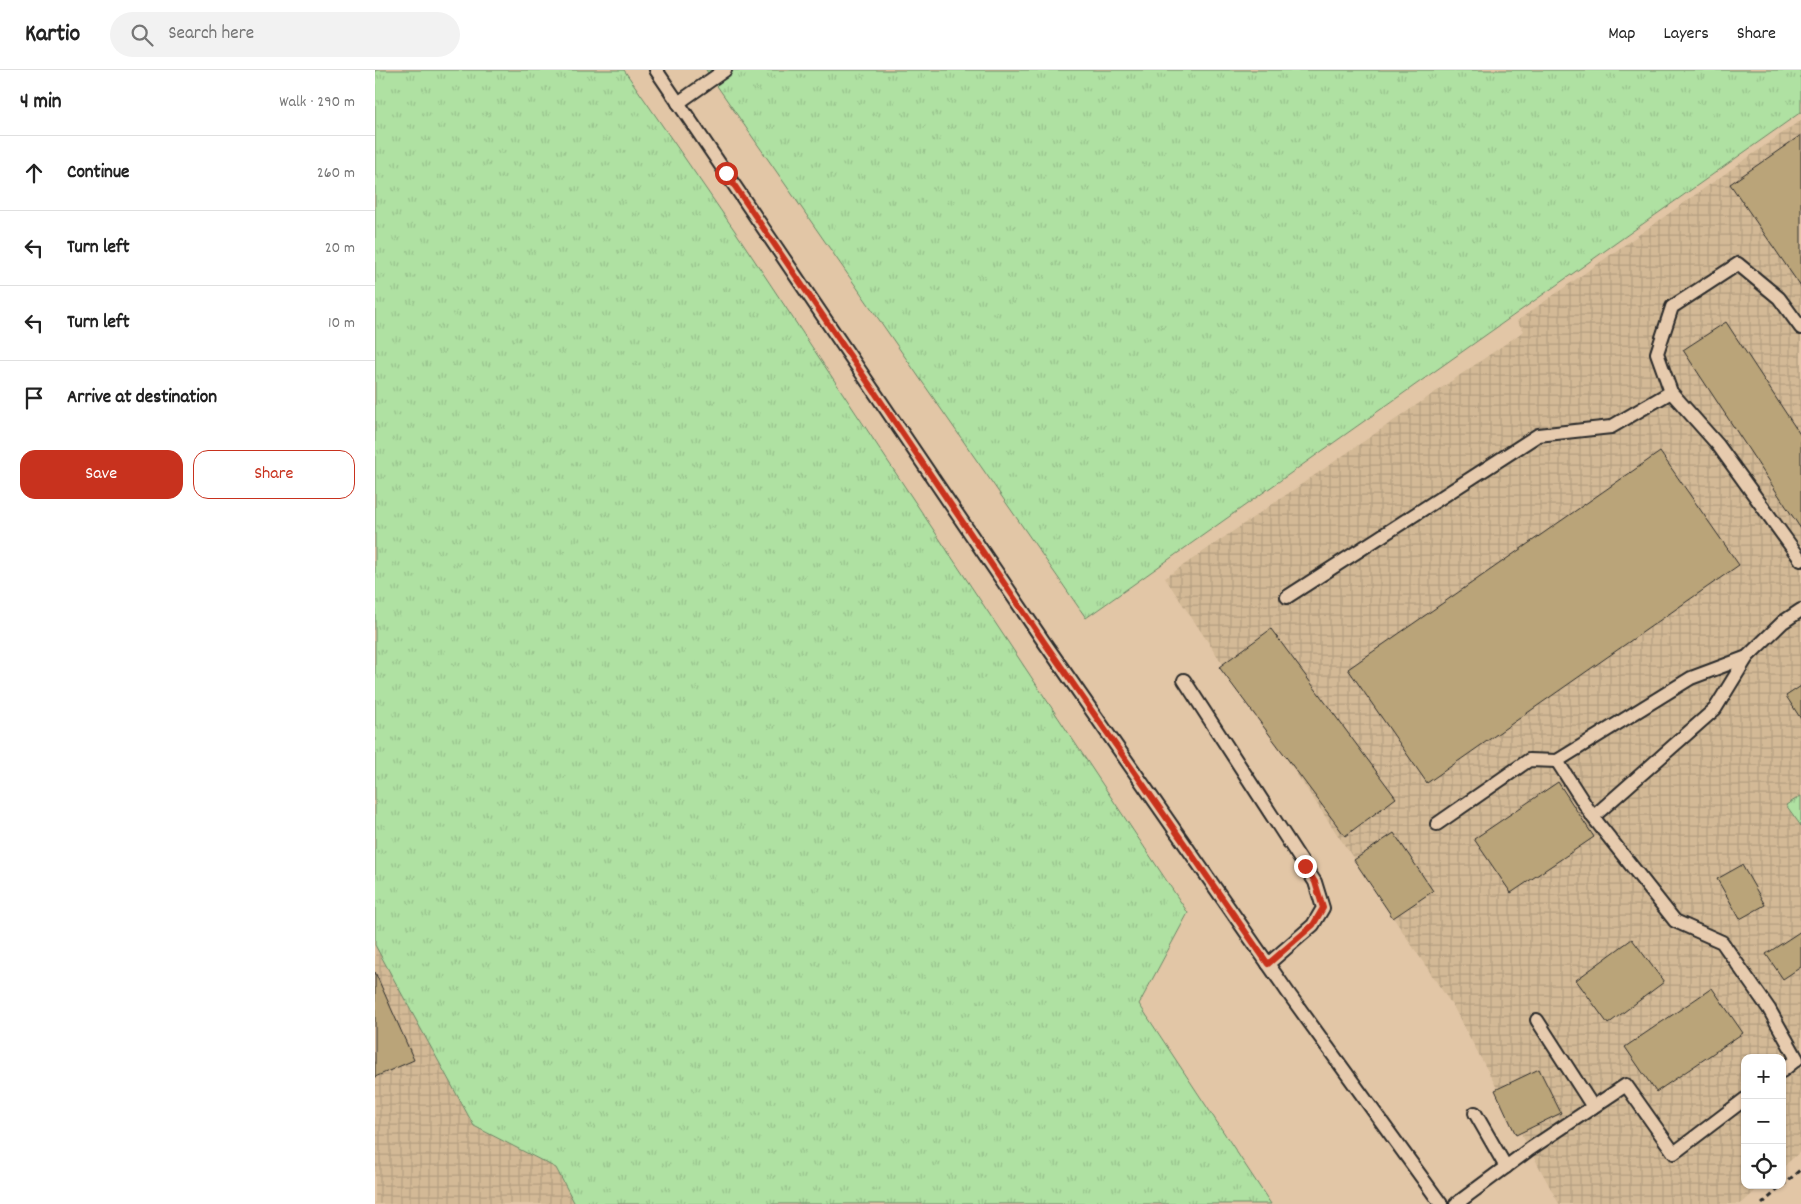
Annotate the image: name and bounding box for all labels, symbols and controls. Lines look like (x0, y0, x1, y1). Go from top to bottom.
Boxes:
search box (110, 12, 460, 57)
text: Kartio (25, 18, 80, 52)
icon: search (128, 21, 156, 49)
text: Search here (168, 21, 254, 48)
text: Map (1608, 22, 1635, 47)
text: Layers (1663, 22, 1709, 47)
text: Share (1737, 22, 1776, 47)
text: 4 min (20, 88, 62, 118)
text: Walk · 290 m (279, 91, 355, 114)
icon: ahead (20, 159, 48, 187)
text: Continue (67, 160, 129, 187)
text: 260 m (317, 162, 355, 185)
route start (715, 162, 738, 185)
icon: left (20, 234, 48, 262)
text: Turn left (67, 235, 130, 262)
text: 20 m (325, 237, 355, 260)
icon: left (20, 309, 48, 337)
text: Turn left (67, 310, 130, 337)
text: 10 m (328, 312, 355, 335)
icon: arrive (20, 384, 48, 412)
text: Arrive at destination (67, 385, 217, 412)
button: Save (20, 450, 183, 499)
button: Share (193, 450, 355, 499)
route end (1294, 855, 1317, 878)
map controls (1741, 1054, 1786, 1189)
button: + (1741, 1054, 1786, 1099)
button: − (1741, 1099, 1786, 1144)
button: locate (1741, 1144, 1786, 1189)

